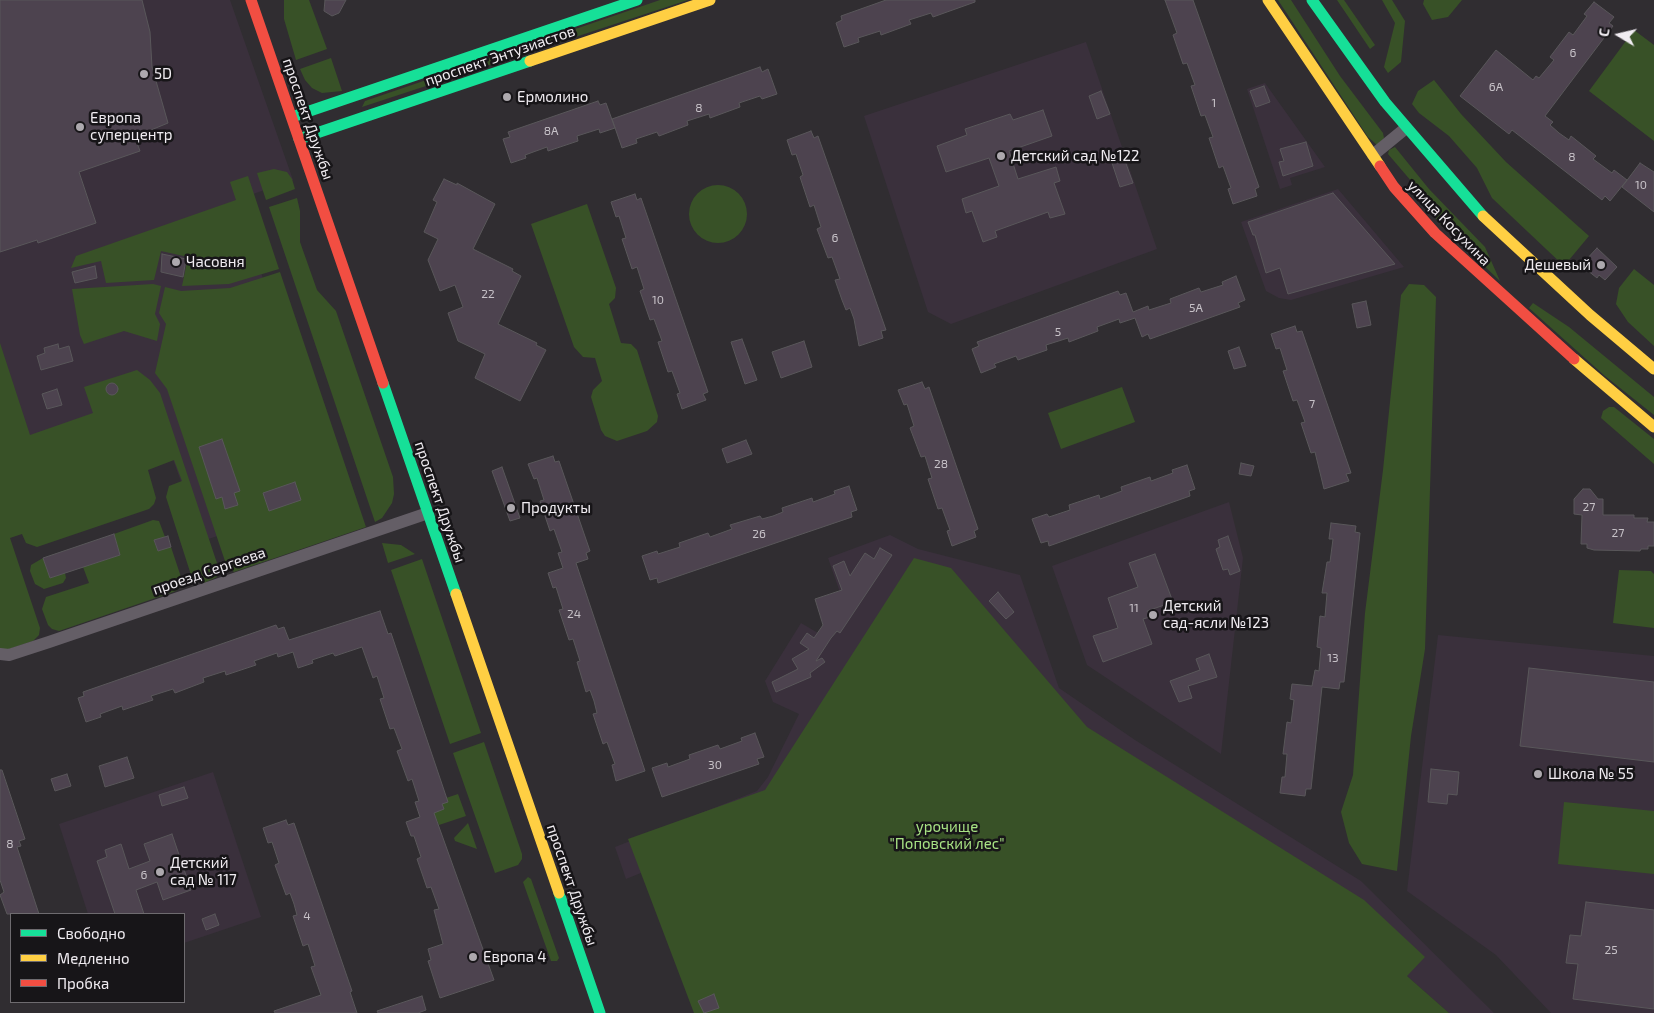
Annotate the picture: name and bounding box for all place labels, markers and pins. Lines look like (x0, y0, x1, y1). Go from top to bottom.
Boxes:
place label: 5D (154, 65, 172, 83)
marker: 5D (138, 68, 150, 80)
place label: Ермолино (517, 88, 588, 106)
marker: Ермолино (501, 91, 513, 103)
place label: Европа суперцентр (90, 109, 173, 144)
marker: Европа суперцентр (74, 121, 86, 133)
place label: Детский сад №122 (1011, 147, 1139, 165)
marker: Детский сад №122 (995, 150, 1007, 162)
place label: Часовня (186, 253, 245, 271)
marker: Часовня (170, 256, 182, 268)
place label: Дешевый (1524, 256, 1591, 274)
marker: Дешевый (1595, 259, 1607, 271)
place label: Продукты (521, 499, 591, 517)
marker: Продукты (505, 502, 517, 514)
place label: Детский сад-ясли №123 (1163, 597, 1269, 632)
marker: Детский сад-ясли №123 (1147, 609, 1159, 621)
place label: Школа № 55 (1548, 765, 1634, 783)
marker: Школа № 55 (1532, 768, 1544, 780)
place label: Детский сад № 117 (170, 854, 237, 889)
marker: Детский сад № 117 (154, 866, 166, 878)
place label: Европа 4 (483, 948, 546, 966)
marker: Европа 4 (467, 951, 479, 963)

